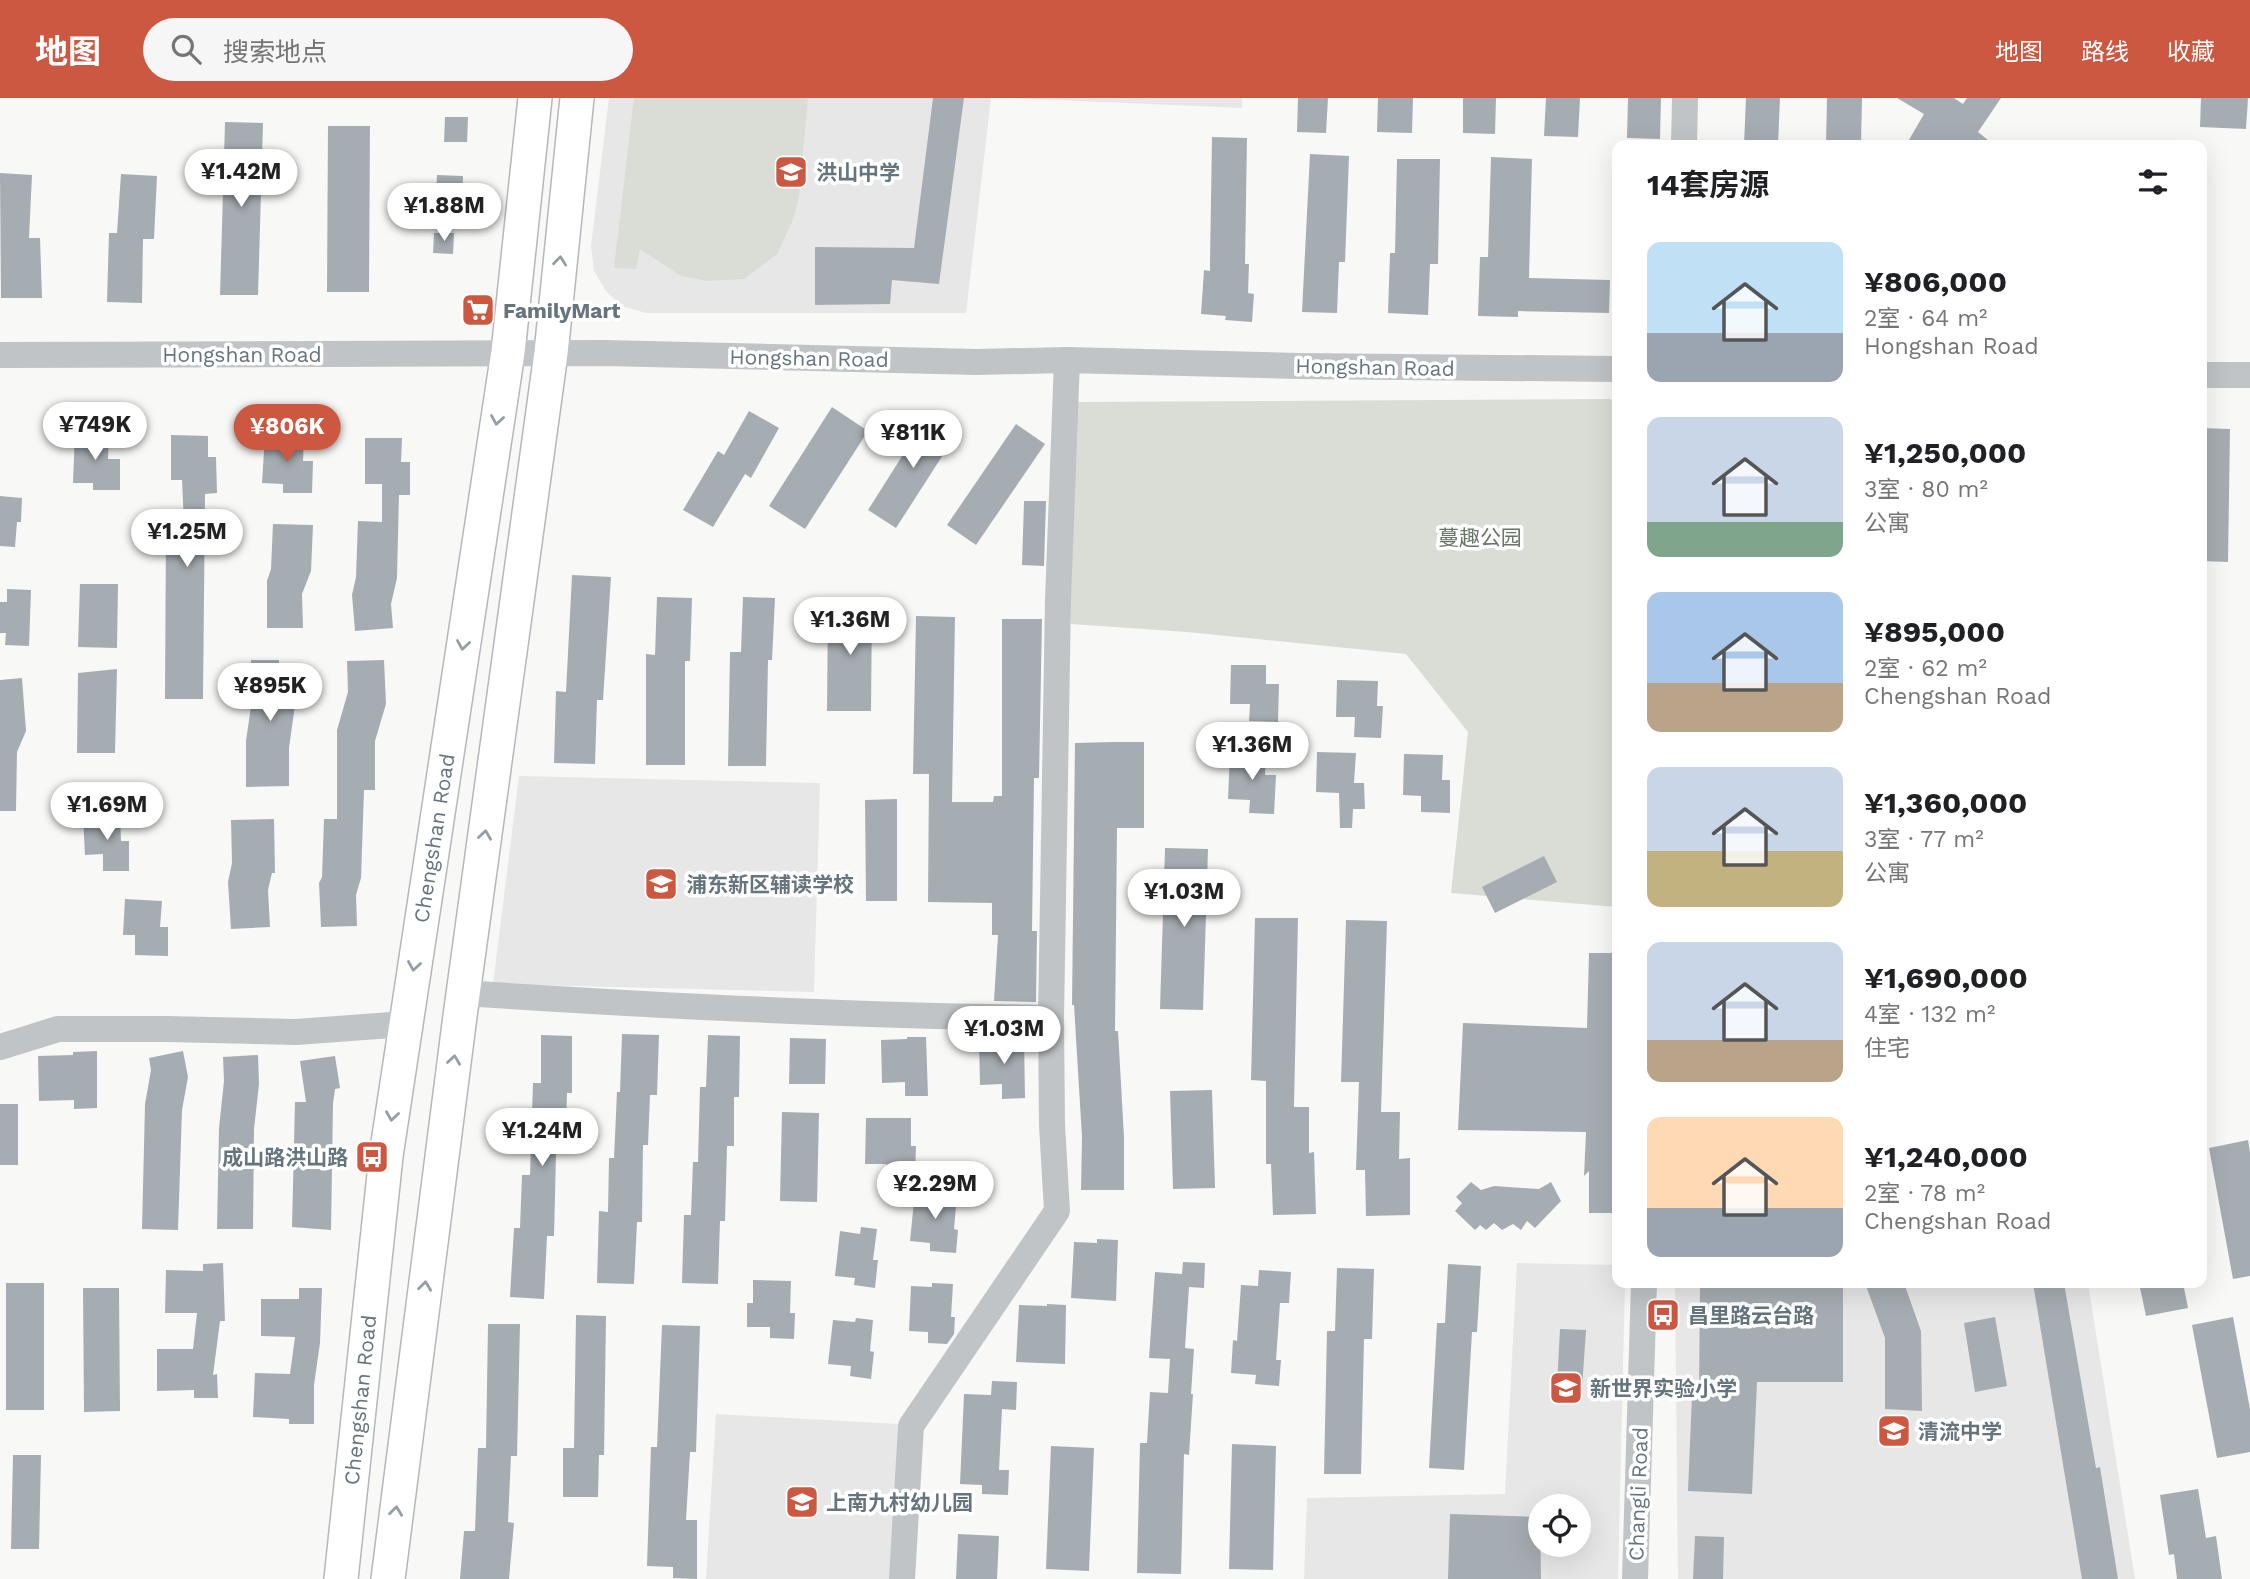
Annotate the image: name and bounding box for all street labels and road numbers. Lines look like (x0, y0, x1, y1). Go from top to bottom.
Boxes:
street label: Hongshan Road (162, 342, 322, 367)
street label: Hongshan Road (729, 344, 889, 372)
street label: Hongshan Road (1295, 353, 1455, 381)
street label: Chengshan Road (408, 752, 460, 924)
street label: Chengshan Road (339, 1314, 381, 1486)
street label: Changli Road (1623, 1427, 1653, 1561)

